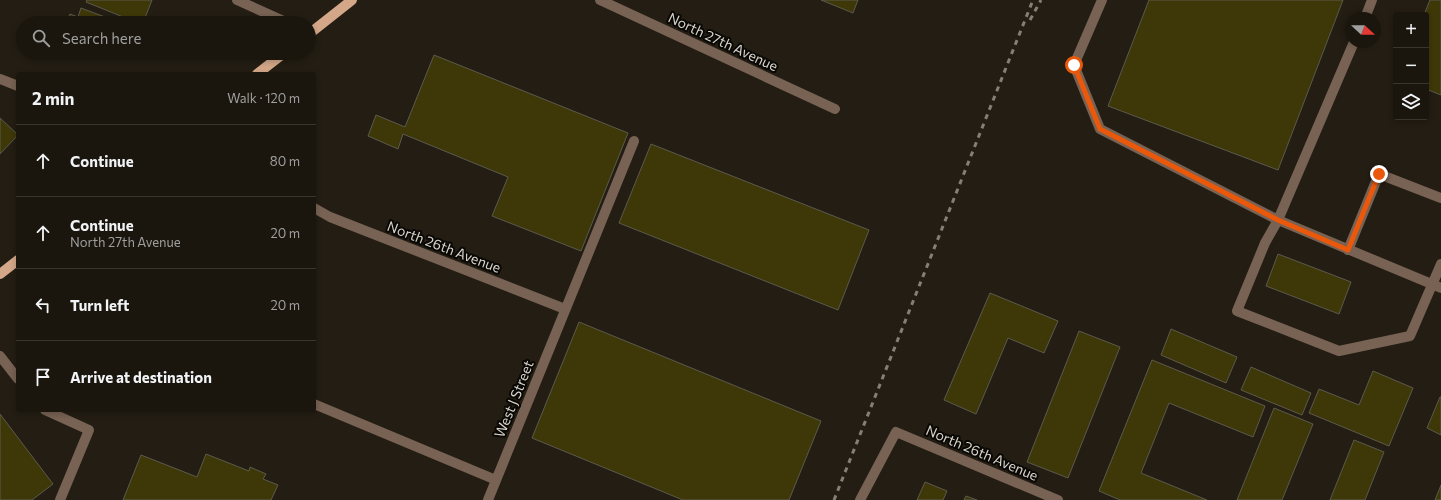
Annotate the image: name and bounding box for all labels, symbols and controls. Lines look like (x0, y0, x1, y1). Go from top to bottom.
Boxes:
street label: North 27th Avenue (666, 9, 781, 74)
north arrow (1345, 12, 1381, 48)
map controls (1393, 12, 1429, 120)
button: + (1393, 12, 1429, 48)
search box (16, 16, 316, 60)
icon: search (30, 27, 52, 49)
text: Search here (62, 29, 141, 47)
button: − (1393, 48, 1429, 84)
route start (1065, 56, 1083, 74)
button: layers (1393, 84, 1429, 120)
text: 2 min (32, 88, 74, 109)
text: Walk · 120 m (227, 90, 300, 106)
icon: ahead (32, 150, 54, 172)
text: Continue (70, 152, 134, 170)
text: 80 m (270, 153, 300, 169)
route end (1370, 165, 1388, 183)
text: Continue (70, 216, 134, 234)
street label: North 26th Avenue (385, 217, 503, 276)
icon: ahead (32, 222, 54, 244)
text: 20 m (271, 225, 300, 241)
text: North 27th Avenue (70, 234, 181, 250)
icon: left (32, 294, 54, 316)
text: Turn left (70, 296, 129, 314)
text: 20 m (271, 297, 300, 313)
street label: West J Street (490, 357, 537, 440)
icon: arrive (32, 366, 54, 388)
text: Arrive at destination (70, 368, 212, 386)
street label: North 26th Avenue (924, 421, 1041, 484)

